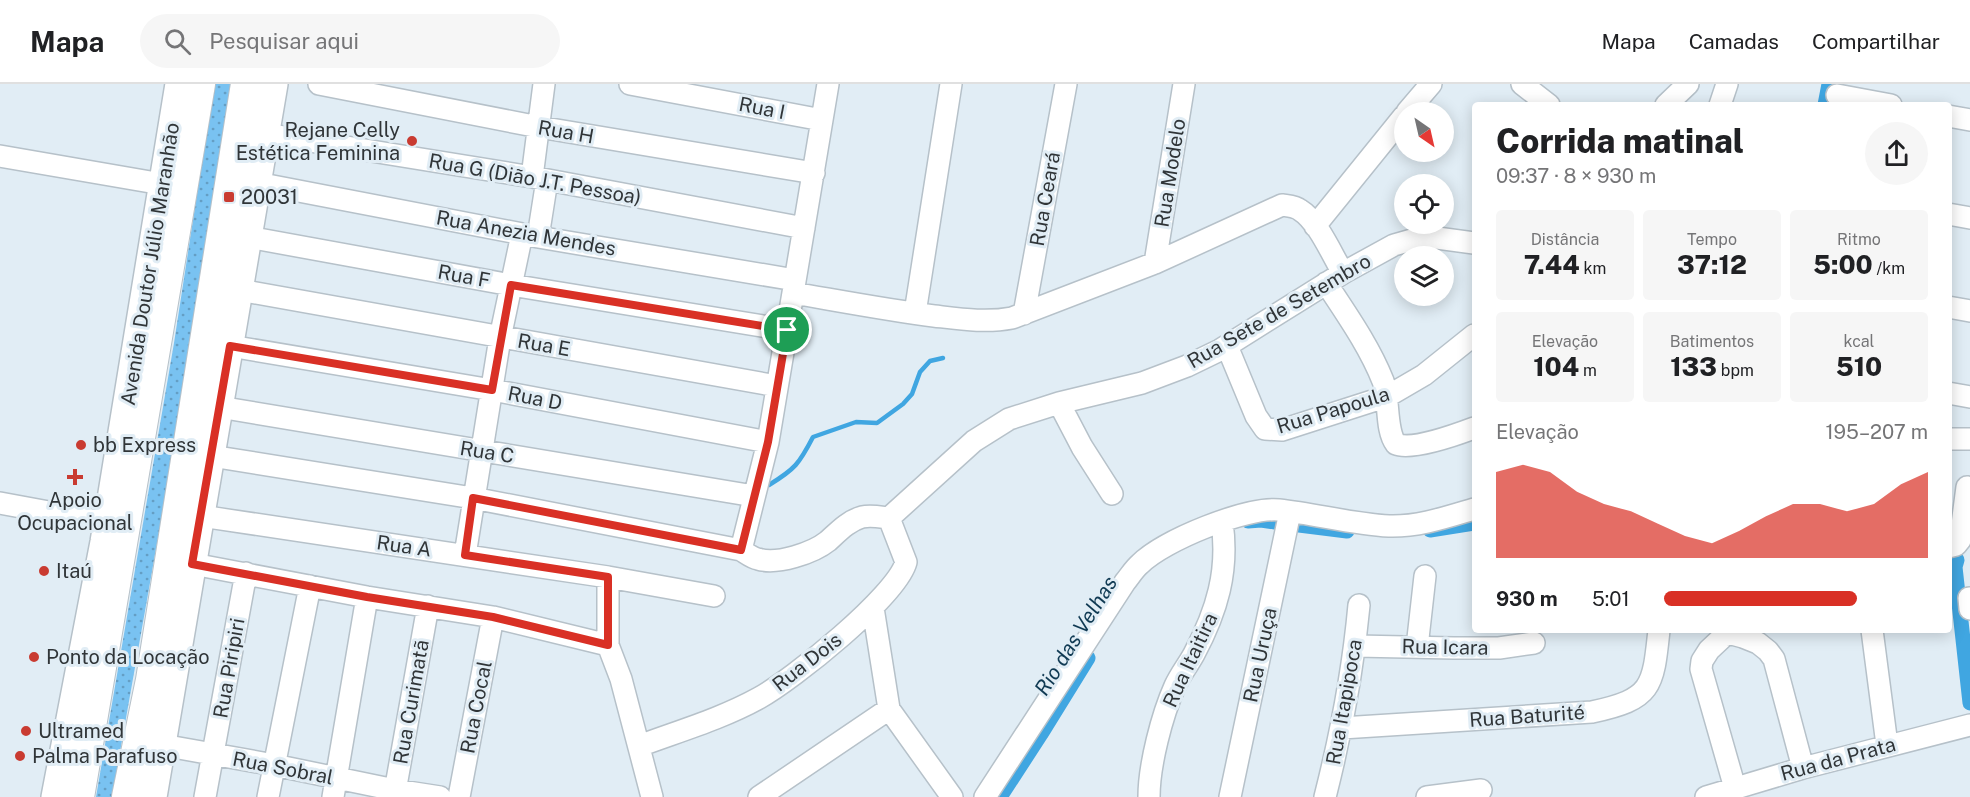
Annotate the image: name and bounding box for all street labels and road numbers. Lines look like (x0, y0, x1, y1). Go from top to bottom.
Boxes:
street label: Rua I (737, 92, 787, 124)
street label: Rua H (536, 115, 596, 149)
street label: Rua Modelo (1150, 117, 1190, 229)
street label: Avenida Doutor Júlio Maranhão (116, 121, 184, 407)
street label: Rua G (Dião J.T. Pessoa) (427, 148, 643, 210)
street label: Rua Ceará (1025, 150, 1065, 248)
street label: Rua Anezia Mendes (434, 205, 618, 261)
street label: Rua Sete de Setembro (1183, 249, 1375, 373)
street label: Rua F (436, 260, 492, 292)
street label: Rua E (516, 329, 572, 361)
street label: Rua D (506, 381, 564, 415)
street label: Rua Papoula (1274, 382, 1392, 438)
street label: Rua C (458, 436, 516, 468)
street label: Rua A (375, 530, 433, 562)
street label: Rua Uruça (1238, 605, 1282, 705)
street label: Rua Itaitira (1158, 609, 1222, 711)
street label: Rua Piripiri (208, 616, 250, 720)
street label: Rua Dois (768, 628, 846, 696)
street label: Rua Icara (1401, 634, 1489, 660)
street label: Rua Itapipoca (1321, 637, 1367, 767)
street label: Rua Curimatã (388, 638, 434, 766)
street label: Rua Cocal (455, 659, 497, 755)
street label: Rua Baturité (1468, 700, 1586, 732)
street label: Rua da Prata (1778, 732, 1898, 786)
street label: Rua Sobral (231, 746, 335, 790)

